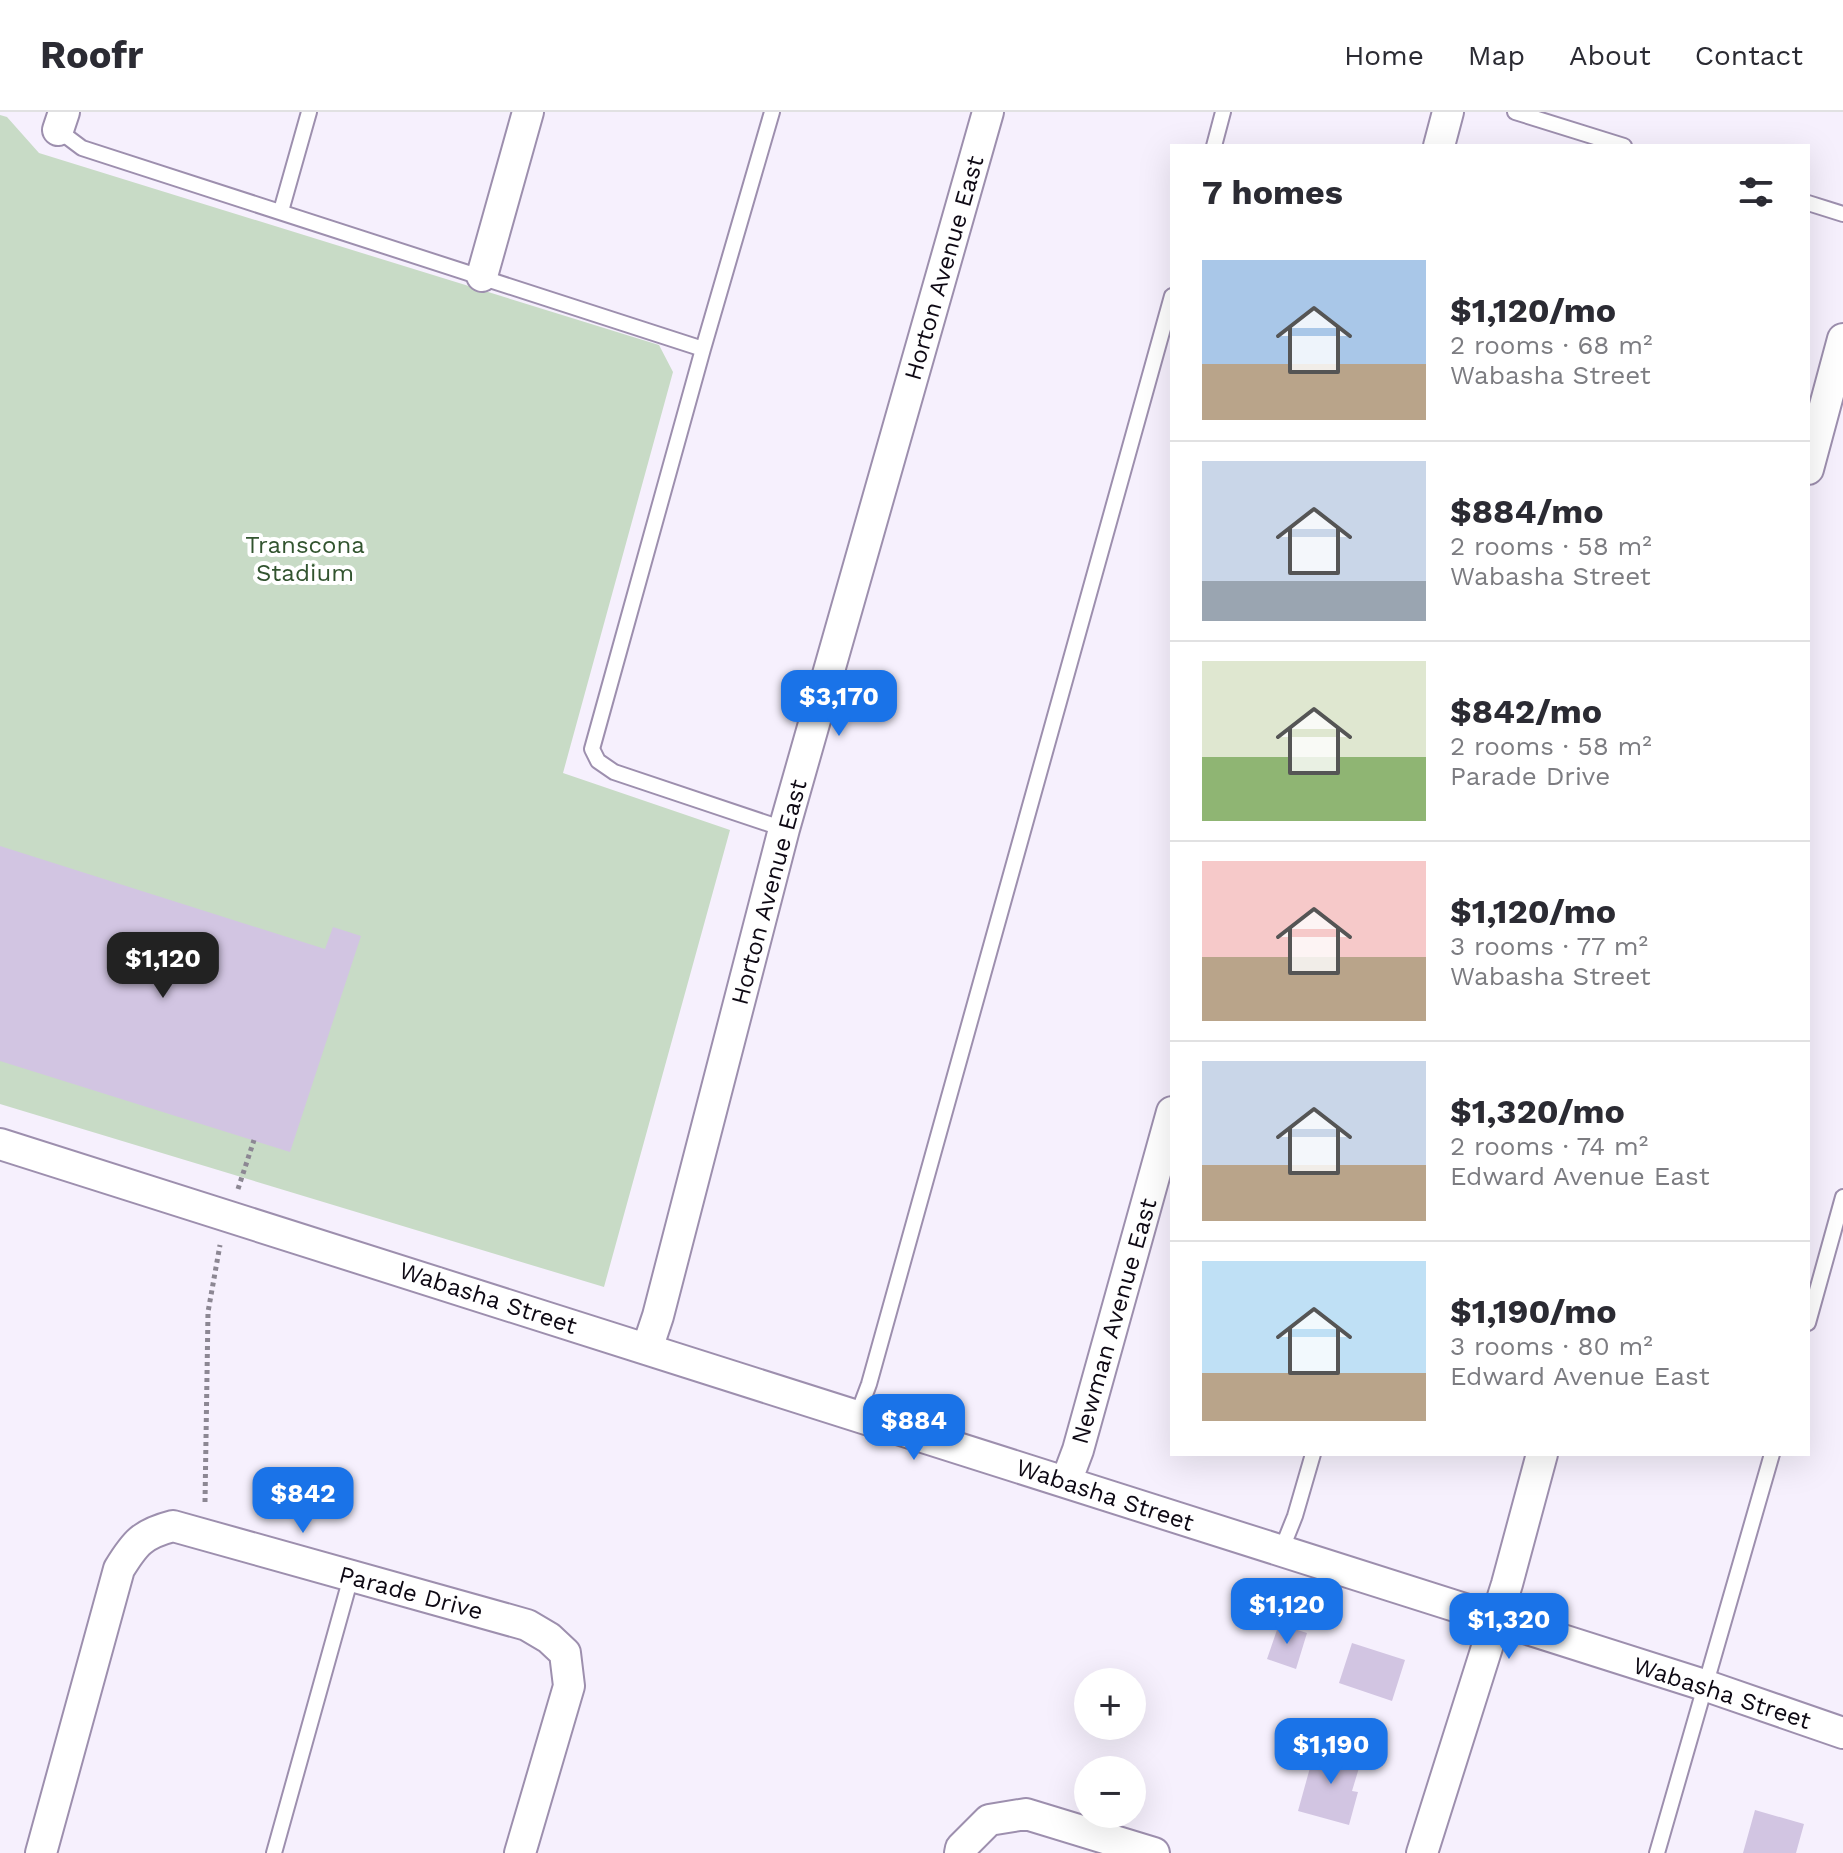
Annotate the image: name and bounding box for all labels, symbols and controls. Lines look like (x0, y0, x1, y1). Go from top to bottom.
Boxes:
text: Roofr (40, 33, 143, 77)
text: Home (1344, 39, 1424, 72)
text: Map (1468, 39, 1525, 72)
text: About (1569, 39, 1651, 72)
text: Contact (1695, 39, 1803, 72)
street label: Horton Avenue East (899, 153, 989, 383)
icon: filters (1734, 170, 1778, 214)
text: 7 homes (1202, 172, 1343, 212)
text: $1,120/mo (1450, 290, 1616, 330)
icon: home (1266, 292, 1362, 388)
text: 2 rooms · 68 m² (1450, 330, 1652, 360)
text: Wabasha Street (1450, 360, 1651, 390)
text: $884/mo (1450, 491, 1604, 531)
icon: home (1266, 493, 1362, 589)
park label: Transcona Stadium (245, 531, 365, 587)
text: 2 rooms · 58 m² (1450, 531, 1652, 561)
text: Wabasha Street (1450, 561, 1651, 591)
pin: $3,170 (774, 670, 904, 738)
text: $3,170 (799, 681, 879, 711)
text: $842/mo (1450, 691, 1602, 731)
icon: home (1266, 693, 1362, 789)
text: 2 rooms · 58 m² (1450, 731, 1652, 761)
text: Parade Drive (1450, 761, 1610, 791)
street label: Horton Avenue East (725, 776, 813, 1008)
text: $1,120/mo (1450, 891, 1616, 931)
icon: home (1266, 893, 1362, 989)
text: 3 rooms · 77 m² (1450, 931, 1648, 961)
pin: $1,120 (98, 932, 228, 1000)
text: $1,120 (125, 943, 201, 973)
text: Wabasha Street (1450, 961, 1651, 991)
text: $1,320/mo (1450, 1091, 1625, 1131)
icon: home (1266, 1093, 1362, 1189)
text: 2 rooms · 74 m² (1450, 1131, 1648, 1161)
text: Edward Avenue East (1450, 1161, 1710, 1191)
street label: Newman Avenue East (1065, 1195, 1163, 1447)
street label: Wabasha Street (396, 1256, 580, 1340)
text: $1,190/mo (1450, 1291, 1617, 1331)
icon: home (1266, 1293, 1362, 1389)
text: 3 rooms · 80 m² (1450, 1331, 1653, 1361)
text: Edward Avenue East (1450, 1361, 1710, 1391)
pin: $884 (867, 1394, 961, 1462)
text: $884 (881, 1405, 947, 1435)
street label: Wabasha Street (1013, 1453, 1197, 1537)
pin: $842 (256, 1467, 350, 1535)
text: $842 (271, 1478, 335, 1508)
street label: Parade Drive (336, 1560, 486, 1626)
pin: $1,120 (1222, 1578, 1352, 1646)
text: $1,120 (1249, 1589, 1325, 1619)
pin: $1,320 (1444, 1593, 1574, 1661)
text: $1,320 (1467, 1604, 1551, 1634)
street label: Wabasha Street (1630, 1651, 1814, 1735)
map controls (1074, 1668, 1146, 1828)
button: + (1074, 1668, 1146, 1740)
pin: $1,190 (1266, 1718, 1396, 1786)
text: $1,190 (1293, 1729, 1369, 1759)
button: − (1074, 1756, 1146, 1828)

